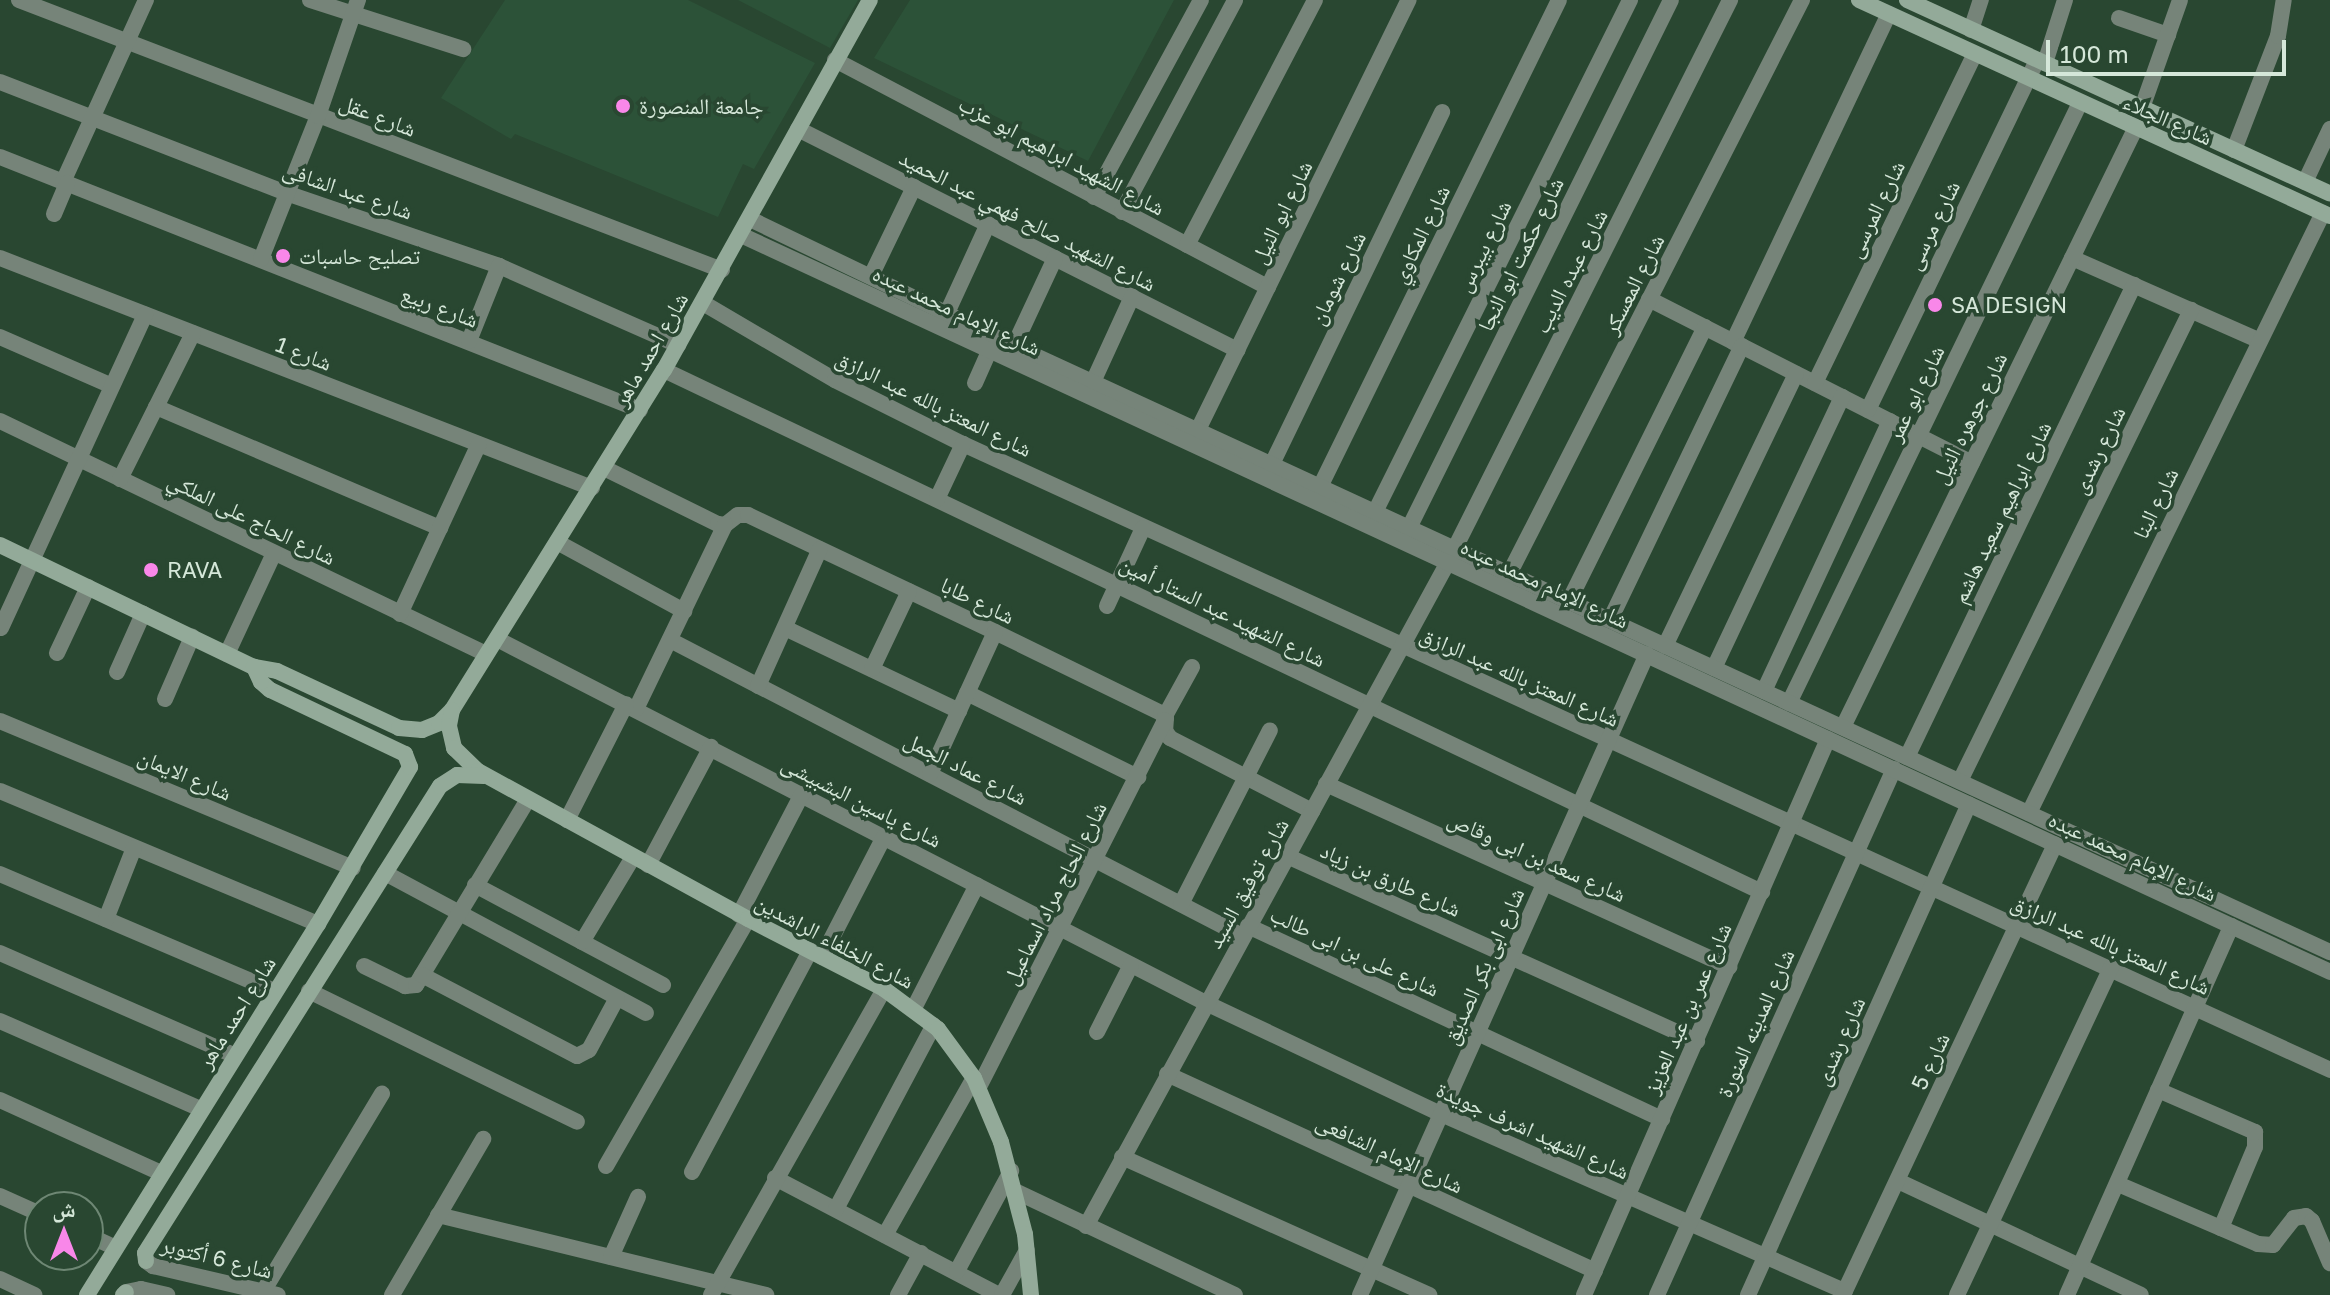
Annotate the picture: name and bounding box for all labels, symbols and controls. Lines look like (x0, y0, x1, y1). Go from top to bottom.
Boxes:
scale bar (2050, 24, 2290, 74)
text: 100 m (2060, 39, 2129, 68)
street label: شارع عقل (336, 88, 420, 142)
street label: شارع الجلاء (2119, 88, 2217, 150)
street label: شارع الشهيد ابراهيم ابو عزب (954, 89, 1170, 221)
place label: جامعة المنصورة (639, 93, 763, 119)
marker: جامعة المنصورة (614, 97, 632, 115)
street label: شارع الشهيد صالح فهمي عبد الحميد (895, 144, 1161, 296)
street label: شارع عبد الشافى (280, 156, 416, 224)
street label: شارع ابو النيل (1245, 156, 1317, 268)
street label: شارع المرسى (1840, 156, 1910, 262)
street label: شارع حكمت ابو النجا (1471, 173, 1569, 335)
street label: شارع مرسى (1899, 176, 1965, 274)
street label: شارع المكاوي (1385, 181, 1455, 287)
street label: شارع بيبرس (1449, 196, 1517, 296)
street label: شارع عبده الديب (1527, 205, 1613, 337)
street label: شارع شومان (1303, 227, 1371, 329)
street label: شارع المعسكر (1596, 229, 1670, 339)
place label: تصليح حاسبات (299, 243, 420, 269)
marker: تصليح حاسبات (274, 247, 292, 265)
street label: شارع الإمام محمد عبده (869, 259, 1045, 361)
street label: شارع ربيع (398, 279, 482, 333)
street label: شارع احمد ماهر (607, 287, 693, 411)
place label: SA DESIGN (1951, 292, 2067, 318)
marker: SA DESIGN (1926, 296, 1944, 314)
street label: شارع 1 (272, 330, 336, 376)
street label: شارع ابو عمر (1880, 341, 1950, 445)
street label: شارع المعتز بالله عبد الرازق (832, 344, 1036, 462)
street label: شارع جوهره النيل (1926, 348, 2012, 488)
street label: شارع رشدى (2065, 402, 2131, 498)
street label: شارع ابراهيم سعيد هاشم (1945, 417, 2057, 607)
street label: شارع البنا (2127, 463, 2183, 543)
street label: شارع الحاج على الملكي (164, 466, 340, 570)
street label: شارع الإمام محمد عبده (1457, 532, 1633, 634)
street label: شارع الشهيد عبد الستار أمين (1116, 550, 1330, 672)
place label: RAVA (167, 557, 222, 583)
marker: RAVA (142, 561, 160, 579)
street label: شارع طابا (937, 571, 1019, 629)
street label: شارع المعتز بالله عبد الرازق (1416, 620, 1624, 732)
street label: شارع عماد الجمل (900, 726, 1032, 810)
street label: شارع الايمان (134, 742, 236, 806)
street label: شارع ياسين البشبيشى (778, 749, 946, 853)
street label: شارع الحاج مراد اسماعيل (996, 797, 1112, 989)
street label: شارع سعد بن ابى وقاص (1444, 805, 1630, 907)
street label: شارع الإمام محمد عبده (2045, 805, 2221, 907)
street label: شارع توفيق السيد (1200, 813, 1294, 953)
street label: شارع طارق بن زياد (1317, 836, 1465, 922)
street label: شارع ابى بكر الصديق (1437, 883, 1529, 1049)
street label: شارع الخلفاء الراشدين (751, 888, 919, 994)
street label: شارع المعتز بالله عبد الرازق (2007, 888, 2215, 1000)
street label: شارع على بن ابى طالب (1266, 900, 1444, 1002)
street label: شارع عمر بن عبد العزيز (1637, 919, 1737, 1097)
street label: شارع المدينه المنورة (1711, 945, 1799, 1101)
street label: شارع احمد ماهر (191, 951, 281, 1073)
street label: شارع رشدى (1808, 993, 1870, 1089)
street label: شارع 5 (1905, 1028, 1955, 1094)
street label: شارع الشهيد اشرف جويدة (1433, 1076, 1633, 1184)
street label: شارع الإمام الشافعى (1312, 1107, 1468, 1199)
north arrow (24, 1191, 104, 1271)
text: ش (52, 1195, 76, 1222)
street label: شارع 6 أكتوبر (159, 1230, 275, 1284)

